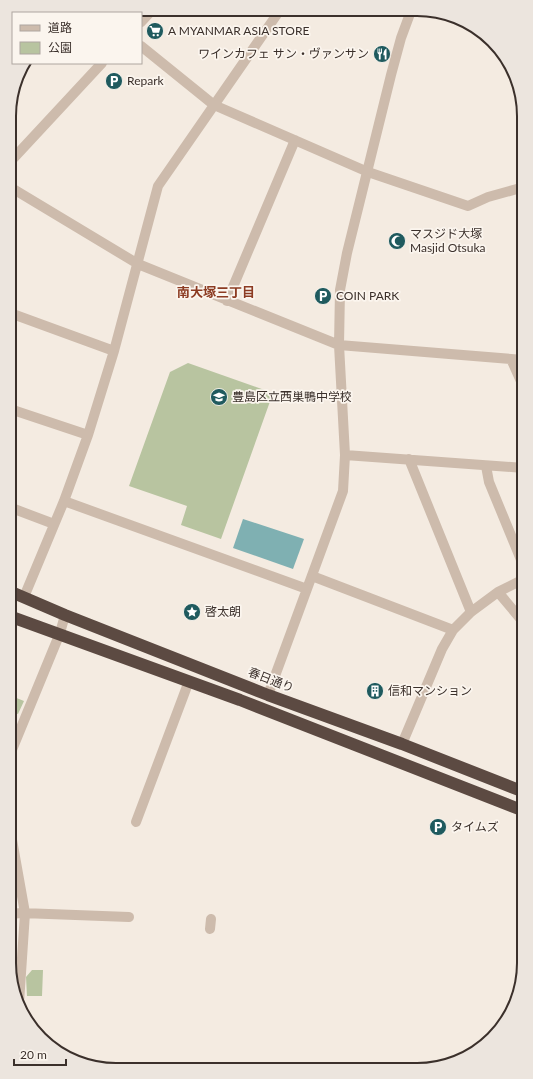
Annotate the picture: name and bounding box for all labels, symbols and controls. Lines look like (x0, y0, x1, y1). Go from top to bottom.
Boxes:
legend (12, 12, 142, 64)
text: 道路 (48, 20, 72, 35)
supermarket icon: A MYANMAR ASIA STORE (145, 21, 165, 41)
place label: A MYANMAR ASIA STORE (168, 23, 309, 38)
text: 公園 (48, 40, 72, 55)
restaurant icon: ワインカフェ サン・ヴァンサン (372, 44, 392, 64)
place label: ワインカフェ サン・ヴァンサン (198, 46, 369, 61)
parking icon: Repark (104, 71, 124, 91)
place label: Repark (127, 73, 165, 88)
place label: マスジド大塚 Masjid Otsuka (410, 226, 486, 255)
mosque icon: マスジド大塚 Masjid Otsuka (387, 231, 407, 251)
district label: 南大塚三丁目 (177, 284, 255, 300)
parking icon: COIN PARK (313, 286, 333, 306)
place label: COIN PARK (336, 288, 399, 303)
school or university icon: 豊島区立西巣鴨中学校 (209, 387, 229, 407)
place label: 豊島区立西巣鴨中学校 (232, 389, 352, 404)
place icon: 啓太朗 (182, 602, 202, 622)
place label: 啓太朗 (205, 604, 241, 619)
street label: 春日通り (246, 664, 296, 695)
building icon: 信和マンション (365, 681, 385, 701)
place label: 信和マンション (388, 683, 472, 698)
parking icon: タイムズ (428, 817, 448, 837)
place label: タイムズ (451, 819, 499, 834)
scale bar (14, 1041, 66, 1067)
text: 20 m (20, 1047, 47, 1062)

